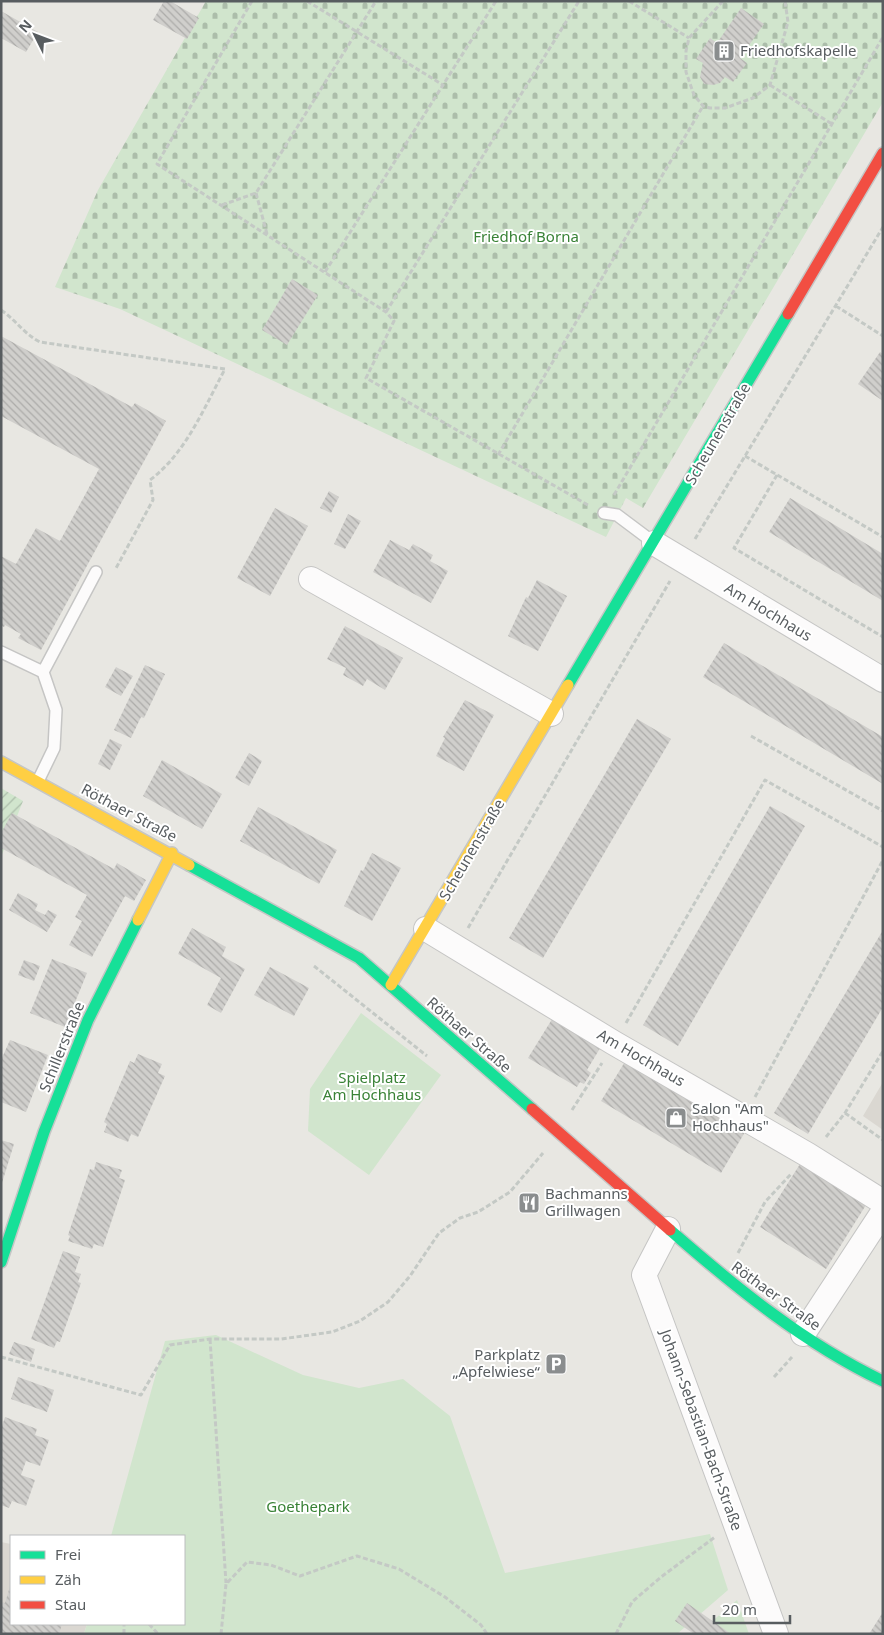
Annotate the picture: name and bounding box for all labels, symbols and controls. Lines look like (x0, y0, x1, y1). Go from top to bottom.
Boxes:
north arrow (10, 10, 60, 60)
text: N (14, 15, 36, 37)
building icon: Friedhofskapelle (712, 39, 736, 63)
place label: Friedhofskapelle (740, 40, 857, 60)
park label: Friedhof Borna (473, 226, 579, 246)
street label: Scheunenstraße (680, 379, 754, 488)
street label: Am Hochhaus (721, 577, 816, 645)
street label: Röthaer Straße (78, 778, 181, 846)
street label: Scheunenstraße (434, 795, 508, 904)
street label: Röthaer Straße (423, 992, 516, 1077)
street label: Schillerstraße (34, 998, 88, 1095)
street label: Am Hochhaus (594, 1024, 689, 1090)
park label: Spielplatz Am Hochhaus (323, 1067, 421, 1104)
place label: Salon "Am Hochhaus" (692, 1098, 769, 1135)
shop icon: Salon "Am Hochhaus" (664, 1106, 688, 1130)
place label: Bachmanns Grillwagen (545, 1183, 628, 1220)
restaurant icon: Bachmanns Grillwagen (517, 1191, 541, 1215)
street label: Röthaer Straße (728, 1256, 825, 1334)
street label: Johann-Sebastian-Bach-Straße (655, 1324, 748, 1533)
place label: Parkplatz „Apfelwiese“ (452, 1344, 541, 1381)
parking icon: Parkplatz „Apfelwiese“ (544, 1352, 568, 1376)
park label: Goethepark (266, 1496, 350, 1516)
legend (10, 1535, 185, 1625)
text: Frei (55, 1544, 81, 1564)
text: Zäh (55, 1569, 81, 1589)
scale bar (714, 1592, 790, 1624)
text: Stau (55, 1594, 86, 1614)
text: 20 m (722, 1599, 757, 1619)

